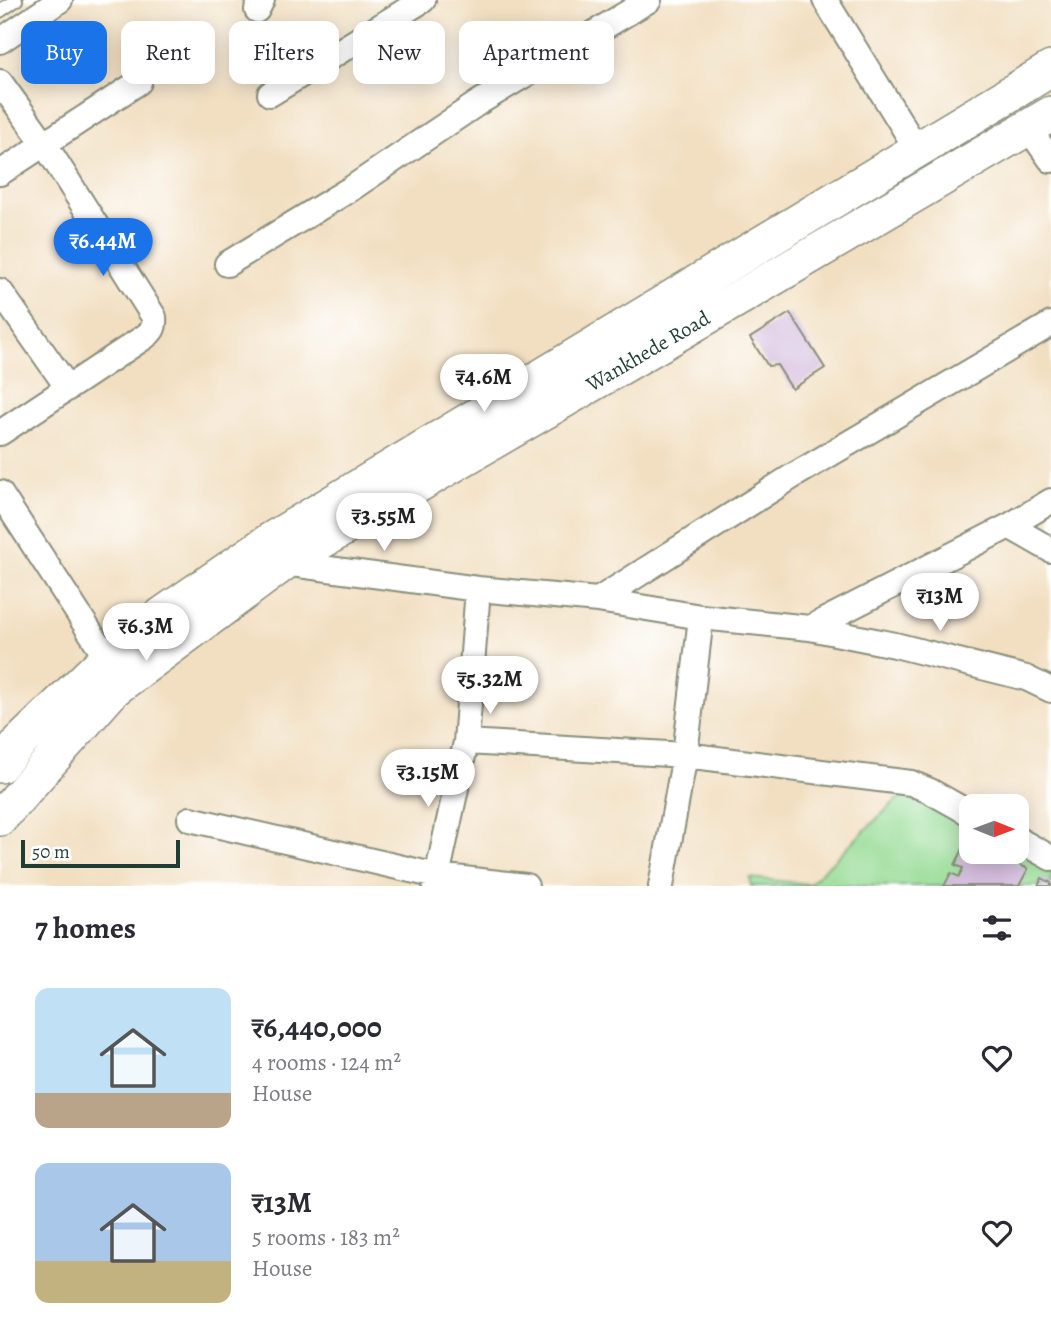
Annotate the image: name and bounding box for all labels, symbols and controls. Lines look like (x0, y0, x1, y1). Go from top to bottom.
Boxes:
chip: Buy (21, 21, 107, 84)
chip: Rent (121, 21, 215, 84)
chip: Filters (229, 21, 339, 84)
chip: New (353, 21, 445, 84)
chip: Apartment (459, 21, 614, 84)
pin: ₹6.44M (46, 218, 160, 278)
text: ₹6.44M (70, 225, 136, 256)
street label: Wankhede Road (580, 304, 716, 399)
pin: ₹4.6M (435, 354, 533, 414)
text: ₹4.6M (456, 361, 512, 392)
pin: ₹3.55M (327, 494, 441, 553)
text: ₹3.55M (352, 500, 416, 531)
pin: ₹13M (899, 574, 981, 633)
text: ₹13M (917, 580, 963, 611)
pin: ₹6.3M (97, 604, 195, 663)
text: ₹6.3M (119, 610, 173, 641)
pin: ₹5.32M (433, 656, 547, 716)
text: ₹5.32M (457, 663, 523, 694)
pin: ₹3.15M (371, 750, 485, 809)
text: ₹3.15M (397, 756, 459, 787)
north arrow (959, 794, 1029, 864)
map controls (959, 794, 1029, 864)
scale bar (21, 837, 180, 869)
text: 50 m (32, 839, 70, 865)
text: 7 homes (35, 908, 136, 948)
icon: filters (978, 909, 1016, 947)
text: ₹6,440,000 (252, 1007, 382, 1047)
icon: home (91, 1016, 175, 1100)
icon: heart (978, 1039, 1016, 1077)
text: 4 rooms · 124 m² (252, 1047, 401, 1078)
text: House (252, 1078, 312, 1109)
text: ₹13M (252, 1182, 312, 1222)
icon: home (91, 1191, 175, 1275)
icon: heart (978, 1214, 1016, 1252)
text: 5 rooms · 183 m² (252, 1222, 400, 1253)
text: House (252, 1253, 312, 1284)

